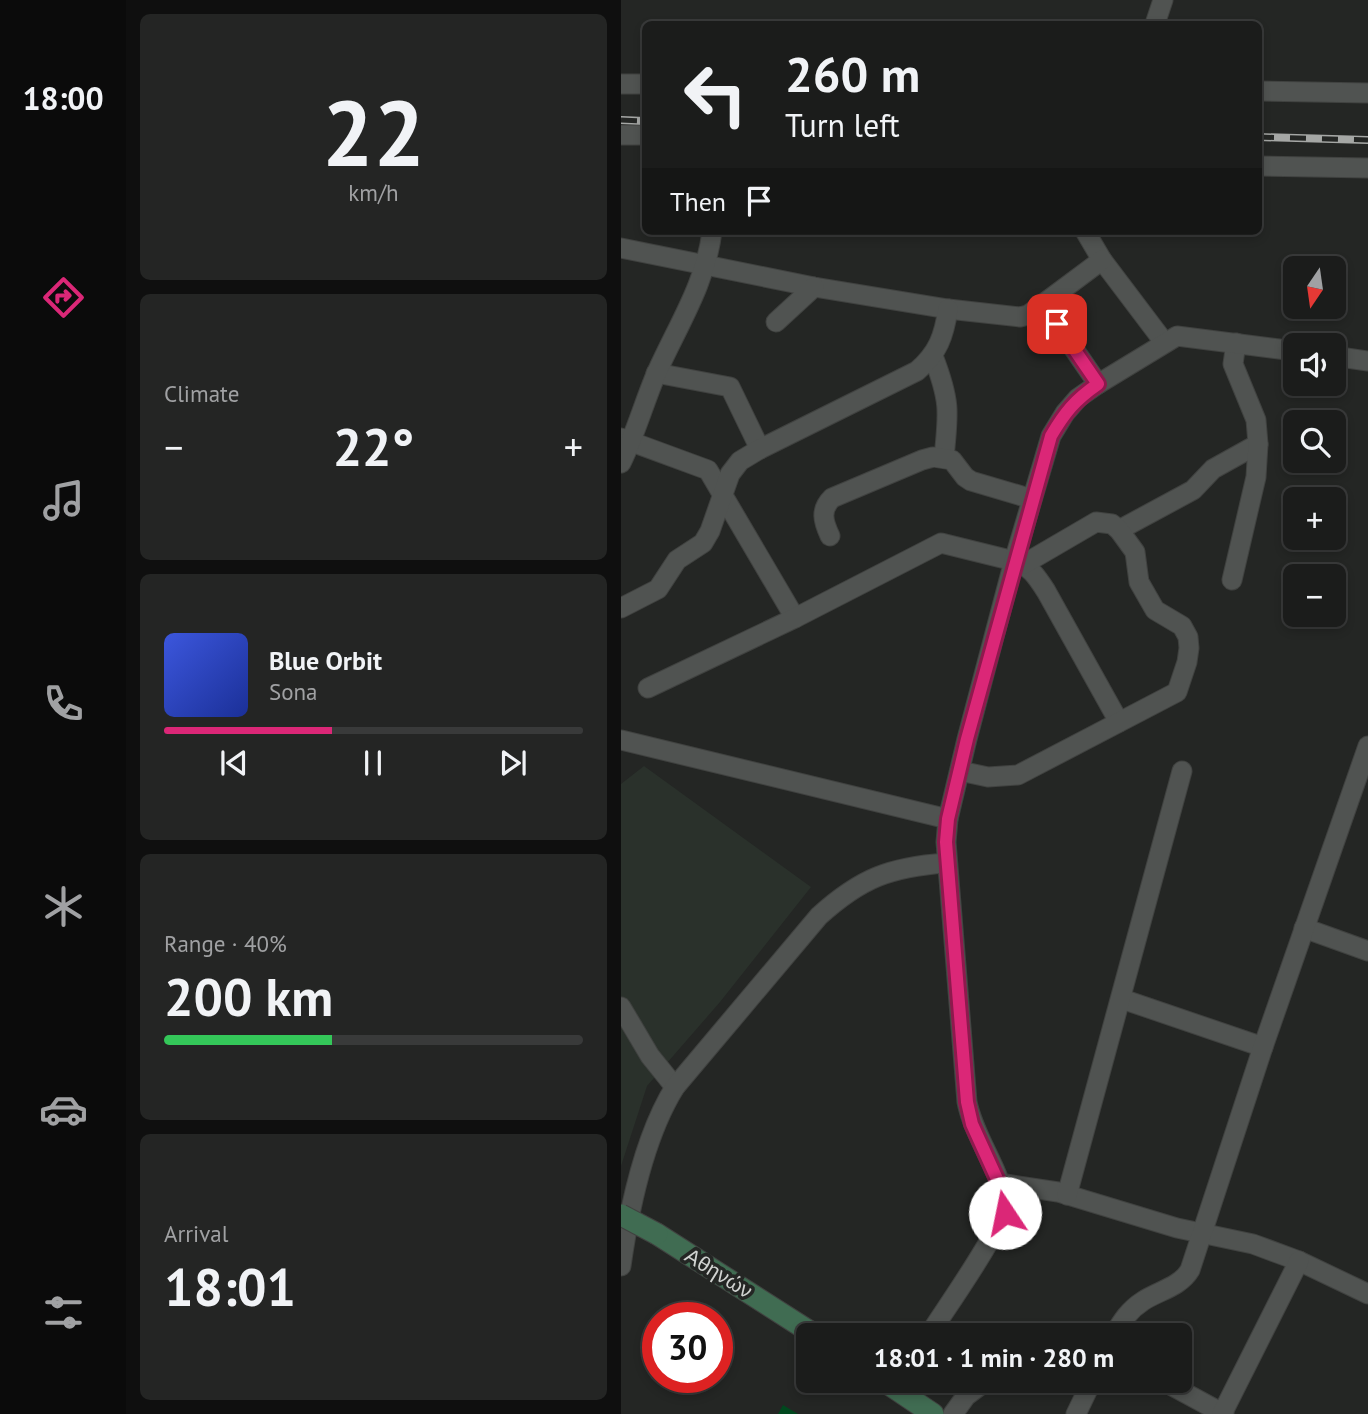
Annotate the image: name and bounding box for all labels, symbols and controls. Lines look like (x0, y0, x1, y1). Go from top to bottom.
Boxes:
text: 260 m (785, 42, 920, 106)
icon: left (670, 49, 761, 140)
text: 22 (322, 73, 425, 191)
text: 18:00 (22, 77, 104, 119)
text: Turn left (785, 104, 900, 146)
text: km/h (348, 178, 399, 207)
icon: arrive (740, 182, 778, 220)
text: Then (670, 185, 726, 218)
north arrow (1283, 256, 1345, 318)
map controls (1283, 256, 1346, 627)
icon: directions (39, 273, 88, 322)
pin (1027, 294, 1087, 354)
icon: arrive (1038, 305, 1076, 343)
button: sound (1283, 333, 1346, 396)
text: Climate (164, 379, 239, 408)
button: search (1283, 410, 1346, 473)
text: 22° (333, 413, 414, 480)
text: − (164, 422, 183, 471)
text: + (564, 422, 583, 471)
icon: music (39, 476, 88, 525)
button: + (1283, 487, 1346, 550)
button: − (1283, 564, 1346, 627)
text: Blue Orbit (269, 644, 382, 677)
text: Sona (269, 677, 318, 706)
icon: phone (39, 679, 88, 728)
icon: previous (215, 744, 253, 782)
icon: pause (354, 744, 392, 782)
icon: next (494, 744, 532, 782)
icon: climate (39, 882, 88, 931)
text: Range · 40% (164, 929, 287, 958)
text: 200 km (164, 963, 333, 1030)
icon: car (39, 1085, 88, 1134)
position arrow (968, 1176, 1042, 1250)
text: Arrival (164, 1219, 228, 1248)
street label: Αθηνών (680, 1242, 758, 1304)
text: 18:01 (164, 1253, 296, 1320)
icon: filters (39, 1288, 88, 1337)
speed limit sign: 30 (642, 1302, 733, 1393)
text: 18:01 · 1 min · 280 m (874, 1341, 1114, 1374)

